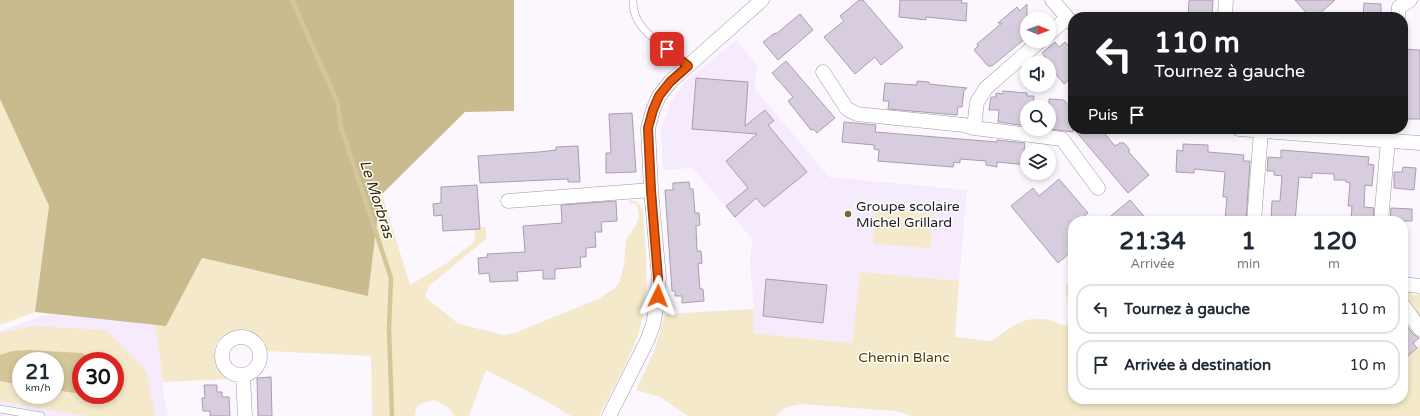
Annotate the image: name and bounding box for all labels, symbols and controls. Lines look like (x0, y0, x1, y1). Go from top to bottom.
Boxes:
north arrow (1020, 12, 1056, 48)
map controls (1020, 12, 1056, 180)
text: 110 m (1154, 26, 1240, 60)
icon: left (1088, 28, 1140, 80)
pin (650, 32, 684, 66)
icon: arrive (656, 38, 678, 60)
button: sound (1020, 56, 1056, 92)
text: Tournez à gauche (1154, 60, 1305, 82)
button: search (1020, 100, 1056, 136)
icon: arrive (1126, 104, 1148, 126)
text: Puis (1088, 106, 1118, 124)
button: layers (1020, 144, 1056, 180)
water label: Le Morbras (356, 158, 399, 242)
place label: Groupe scolaire Michel Grillard (856, 198, 960, 231)
marker: Groupe scolaire Michel Grillard (843, 209, 853, 219)
text: 21:34 (1119, 227, 1186, 256)
text: 1 (1241, 227, 1256, 256)
text: 120 (1311, 227, 1357, 256)
text: Arrivée (1130, 256, 1175, 272)
text: min (1237, 256, 1260, 272)
text: m (1328, 256, 1340, 272)
position arrow (637, 275, 679, 317)
icon: left (1090, 298, 1112, 320)
text: Tournez à gauche (1124, 300, 1250, 318)
text: 110 m (1340, 300, 1386, 318)
park label: Chemin Blanc (858, 349, 950, 366)
speed limit sign: 30 (72, 352, 124, 404)
icon: arrive (1090, 354, 1112, 376)
text: Arrivée à destination (1124, 356, 1271, 374)
text: 10 m (1349, 356, 1386, 374)
text: 21 (25, 361, 51, 385)
text: km/h (25, 382, 51, 394)

